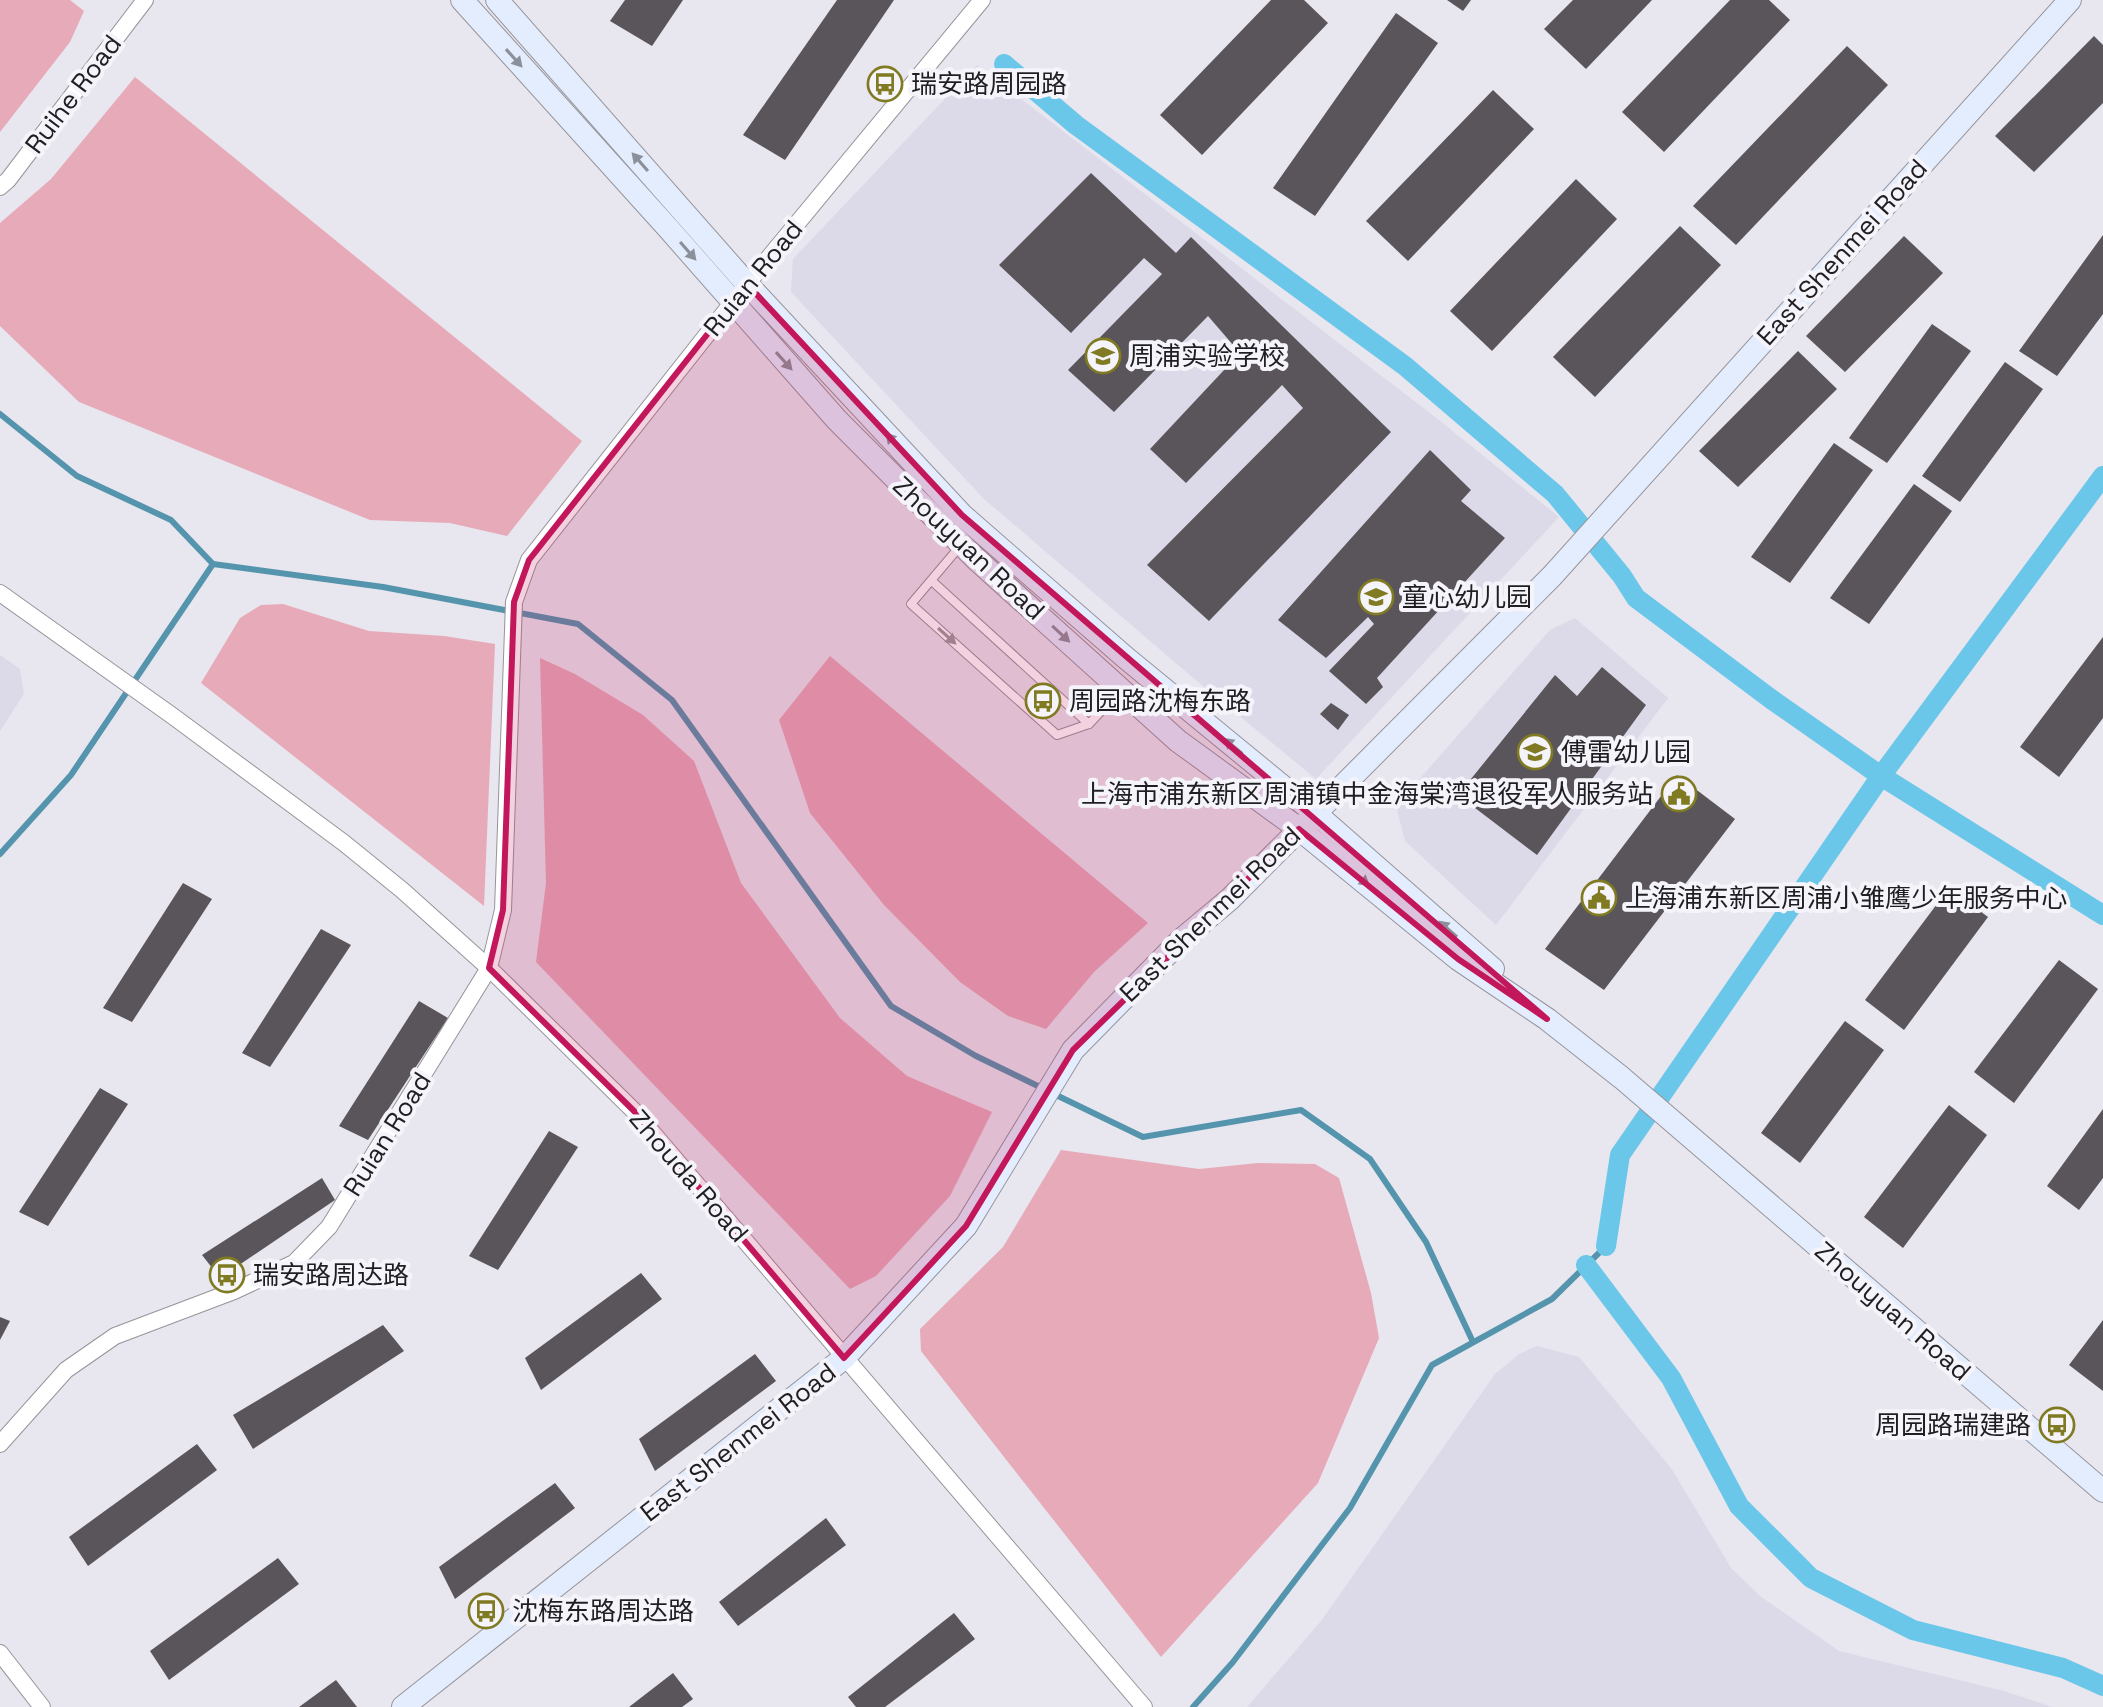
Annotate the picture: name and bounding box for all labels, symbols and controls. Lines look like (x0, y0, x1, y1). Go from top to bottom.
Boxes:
street label: Ruihe Road (17, 28, 129, 160)
one-way arrow (505, 48, 523, 67)
bus stop icon: 瑞安路周园路 (866, 65, 904, 103)
place label: 瑞安路周园路 (911, 67, 1067, 101)
street label: East Shenmei Road (1749, 152, 1935, 352)
one-way arrow (632, 153, 649, 173)
street label: Ruian Road (696, 213, 810, 343)
one-way arrow (679, 241, 696, 261)
school or university icon: 周浦实验学校 (1084, 337, 1122, 375)
place label: 周浦实验学校 (1129, 339, 1285, 373)
one-way arrow (775, 350, 792, 370)
one-way arrow (885, 433, 904, 452)
street label: Zhouyuan Road (886, 469, 1052, 627)
school or university icon: 童心幼儿园 (1357, 578, 1395, 616)
place label: 童心幼儿园 (1402, 580, 1532, 614)
one-way arrow (1051, 625, 1070, 643)
one-way arrow (936, 627, 956, 644)
bus stop icon: 周园路沈梅东路 (1024, 682, 1062, 720)
place label: 周园路沈梅东路 (1069, 684, 1251, 718)
school or university icon: 傅雷幼儿园 (1516, 733, 1554, 771)
place label: 傅雷幼儿园 (1561, 735, 1691, 769)
one-way arrow (1223, 738, 1243, 754)
public building icon: 上海市浦东新区周浦镇中金海棠湾退役军人服务站 (1660, 775, 1698, 813)
place label: 上海市浦东新区周浦镇中金海棠湾退役军人服务站 (1081, 777, 1653, 811)
street label: East Shenmei Road (1112, 819, 1308, 1009)
one-way arrow (1349, 869, 1369, 886)
public building icon: 上海浦东新区周浦小雏鹰少年服务中心 (1580, 879, 1618, 917)
place label: 上海浦东新区周浦小雏鹰少年服务中心 (1625, 881, 2067, 915)
one-way arrow (1439, 920, 1458, 938)
street label: Ruian Road (335, 1066, 439, 1202)
street label: Zhouda Road (622, 1103, 756, 1249)
street label: Zhouyuan Road (1808, 1234, 1978, 1388)
bus stop icon: 瑞安路周达路 (208, 1256, 246, 1294)
place label: 瑞安路周达路 (253, 1258, 409, 1292)
street label: East Shenmei Road (633, 1355, 843, 1529)
bus stop icon: 周园路瑞建路 (2038, 1406, 2076, 1444)
place label: 周园路瑞建路 (1875, 1408, 2031, 1442)
bus stop icon: 沈梅东路周达路 (467, 1592, 505, 1630)
place label: 沈梅东路周达路 (512, 1594, 694, 1628)

